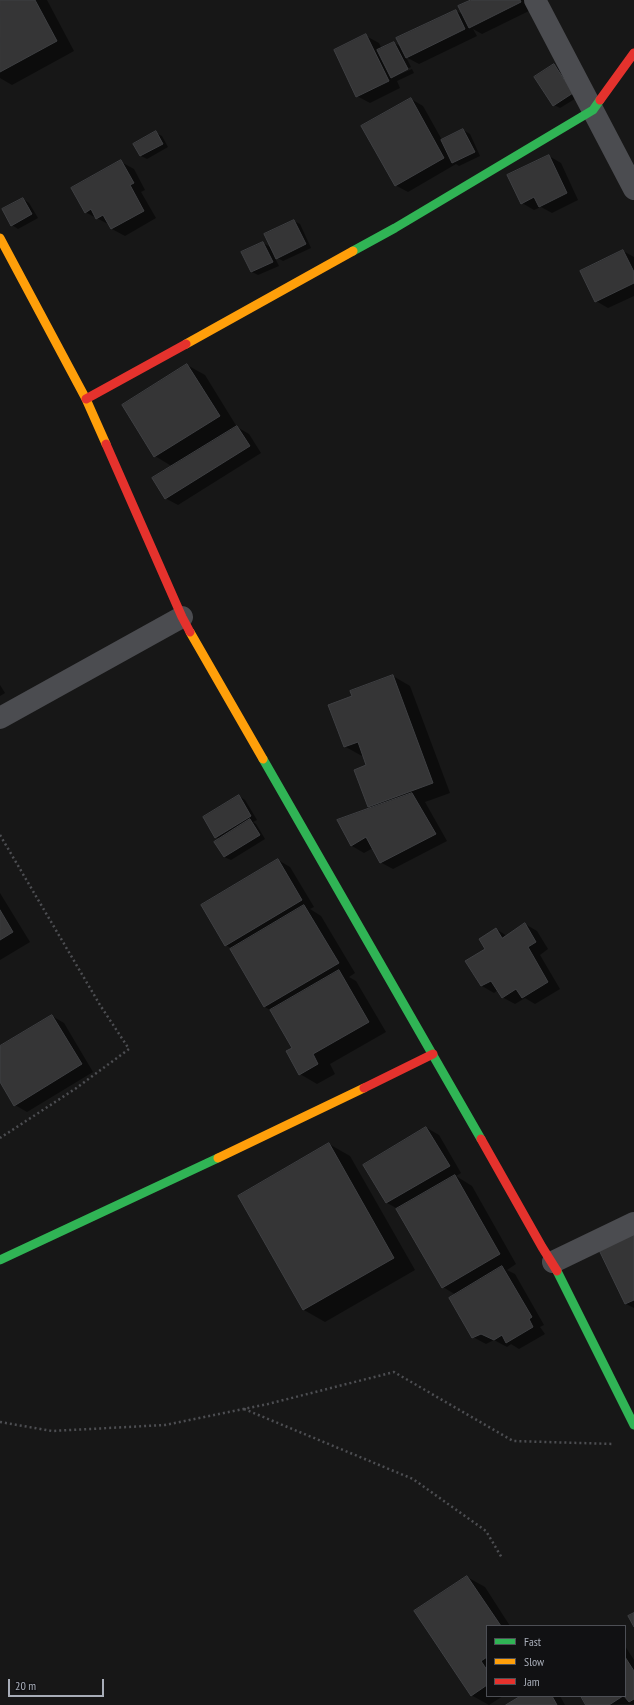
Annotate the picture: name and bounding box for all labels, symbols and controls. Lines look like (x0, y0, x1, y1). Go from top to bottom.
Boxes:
legend (486, 1625, 626, 1697)
text: Fast (524, 1634, 541, 1649)
text: Slow (524, 1654, 544, 1669)
scale bar (10, 1671, 106, 1697)
text: Jam (524, 1674, 540, 1689)
text: 20 m (15, 1678, 36, 1693)

